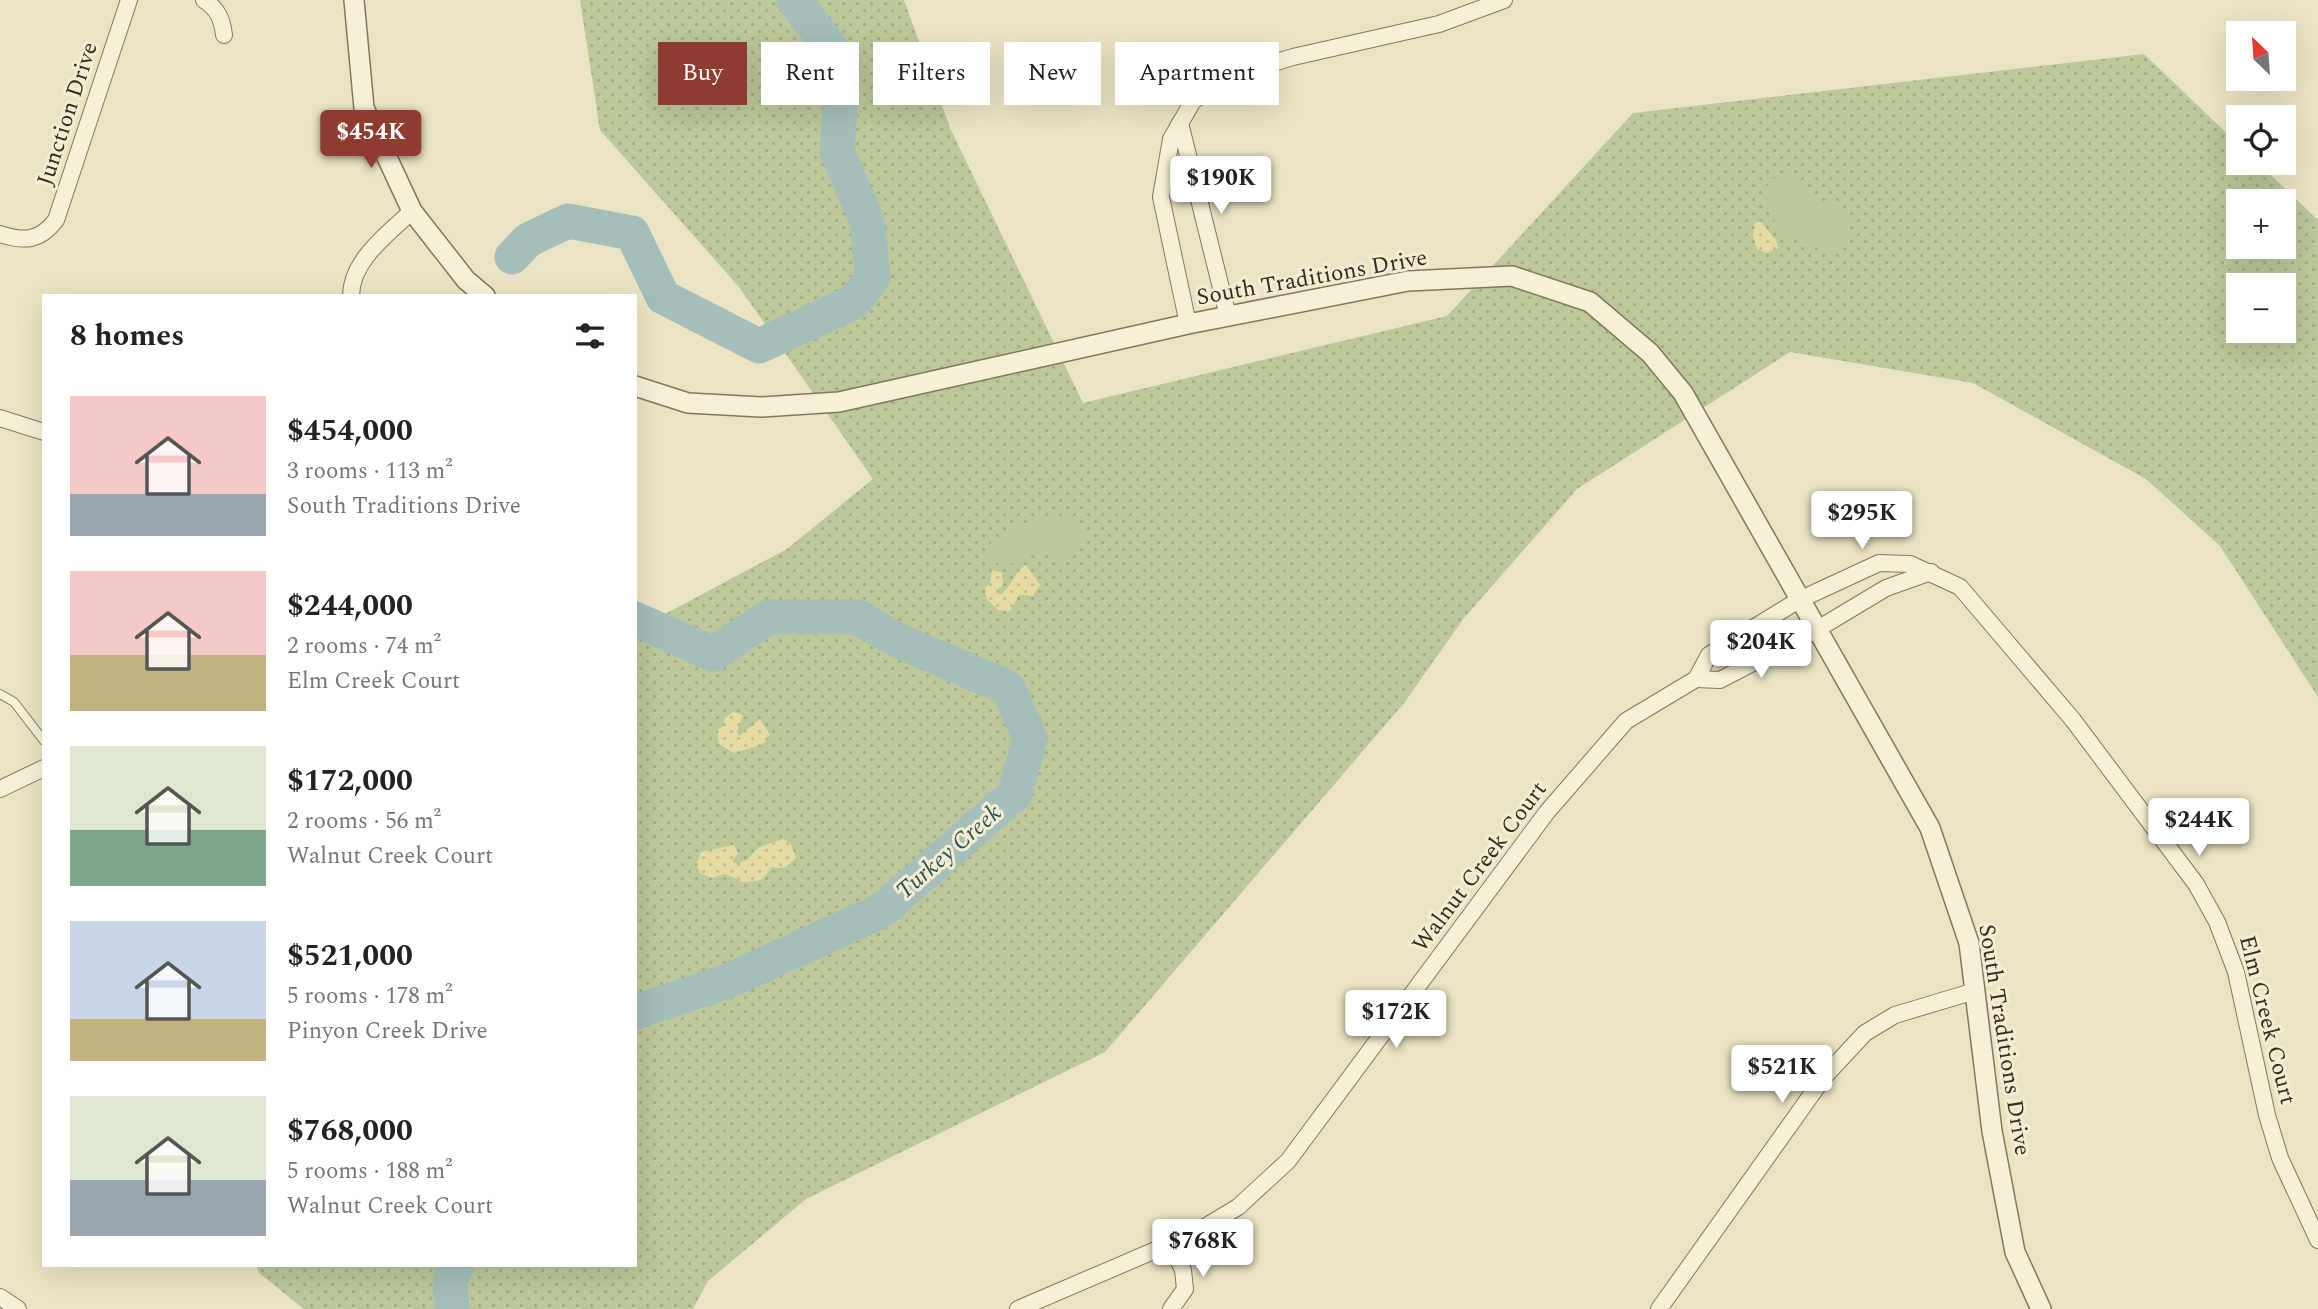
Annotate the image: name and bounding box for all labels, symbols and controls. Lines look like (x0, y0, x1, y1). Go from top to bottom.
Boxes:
north arrow (2226, 21, 2296, 91)
map controls (2226, 21, 2296, 343)
street label: Junction Drive (28, 38, 108, 190)
chip: Buy (658, 42, 747, 105)
chip: Rent (761, 42, 859, 105)
chip: Filters (873, 42, 990, 105)
chip: New (1004, 42, 1101, 105)
chip: Apartment (1115, 42, 1279, 105)
button: locate (2226, 105, 2296, 175)
pin: $454K (322, 110, 420, 170)
text: $454K (336, 115, 406, 150)
pin: $190K (1172, 156, 1270, 216)
text: $190K (1186, 161, 1256, 196)
button: + (2226, 189, 2296, 259)
street label: South Traditions Drive (1194, 240, 1430, 316)
button: − (2226, 273, 2296, 343)
text: 8 homes (70, 313, 184, 359)
icon: filters (571, 317, 609, 355)
text: $454,000 (287, 408, 413, 454)
icon: home (126, 424, 210, 508)
text: 3 rooms · 113 m² (287, 454, 453, 489)
text: South Traditions Drive (287, 489, 521, 524)
pin: $295K (1813, 491, 1911, 551)
text: $295K (1827, 496, 1897, 531)
text: $244,000 (287, 583, 413, 629)
icon: home (126, 599, 210, 683)
pin: $204K (1712, 620, 1810, 680)
text: $204K (1726, 625, 1796, 660)
text: 2 rooms · 74 m² (287, 629, 441, 664)
text: Elm Creek Court (287, 664, 460, 699)
text: $172,000 (287, 758, 413, 804)
icon: home (126, 774, 210, 858)
street label: Walnut Creek Court (1404, 774, 1556, 960)
water label: Turkey Creek (888, 796, 1010, 908)
pin: $244K (2150, 798, 2248, 858)
text: $244K (2164, 803, 2234, 838)
text: 2 rooms · 56 m² (287, 804, 441, 839)
text: Walnut Creek Court (287, 839, 493, 874)
street label: South Traditions Drive (1968, 922, 2040, 1158)
street label: Elm Creek Court (2229, 932, 2305, 1108)
text: $521,000 (287, 933, 413, 979)
icon: home (126, 949, 210, 1033)
text: 5 rooms · 178 m² (287, 979, 453, 1014)
pin: $172K (1347, 990, 1445, 1050)
text: $172K (1361, 995, 1431, 1030)
text: Pinyon Creek Drive (287, 1014, 488, 1049)
pin: $521K (1733, 1046, 1831, 1105)
text: $521K (1747, 1050, 1817, 1085)
text: $768,000 (287, 1108, 413, 1154)
icon: home (126, 1124, 210, 1208)
text: 5 rooms · 188 m² (287, 1154, 453, 1189)
text: Walnut Creek Court (287, 1189, 493, 1224)
pin: $768K (1154, 1220, 1252, 1279)
text: $768K (1168, 1224, 1238, 1259)

